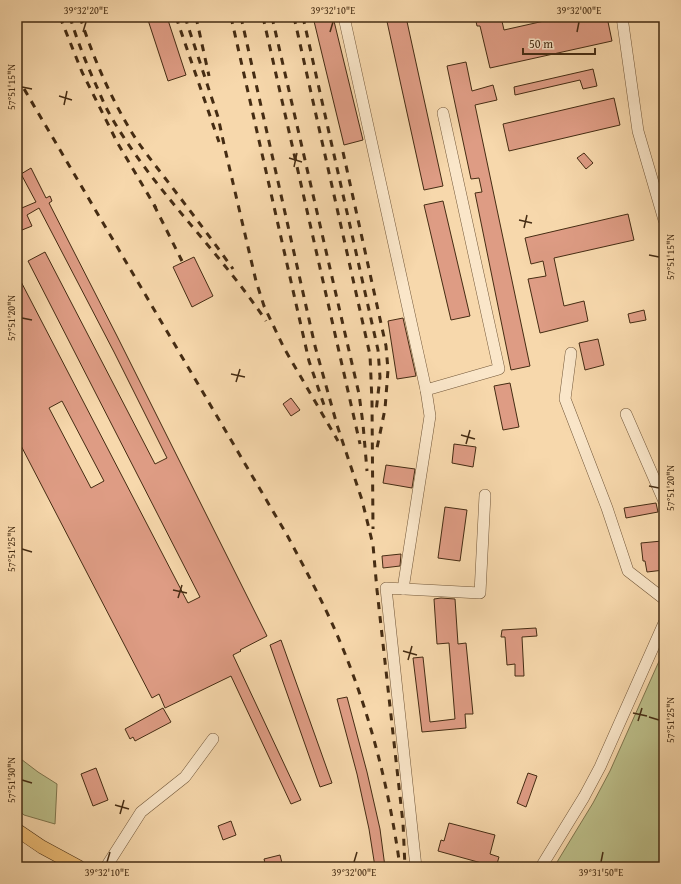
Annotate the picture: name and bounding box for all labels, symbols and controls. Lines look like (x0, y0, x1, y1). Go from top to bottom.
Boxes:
text: 39°32'20"E (64, 3, 108, 18)
text: 39°32'10"E (311, 3, 355, 18)
text: 39°32'00"E (557, 3, 601, 18)
scale bar (523, 30, 595, 56)
text: 50 m (529, 35, 553, 52)
text: 57°51'15"N (4, 64, 19, 110)
text: 57°51'15"N (663, 234, 678, 280)
text: 57°51'20"N (4, 295, 19, 341)
text: 57°51'20"N (663, 465, 678, 511)
text: 57°51'25"N (4, 526, 19, 572)
text: 57°51'25"N (663, 697, 678, 743)
text: 57°51'30"N (4, 757, 19, 803)
text: 39°32'10"E (85, 865, 129, 880)
text: 39°32'00"E (332, 865, 376, 880)
text: 39°31'50"E (579, 865, 623, 880)

